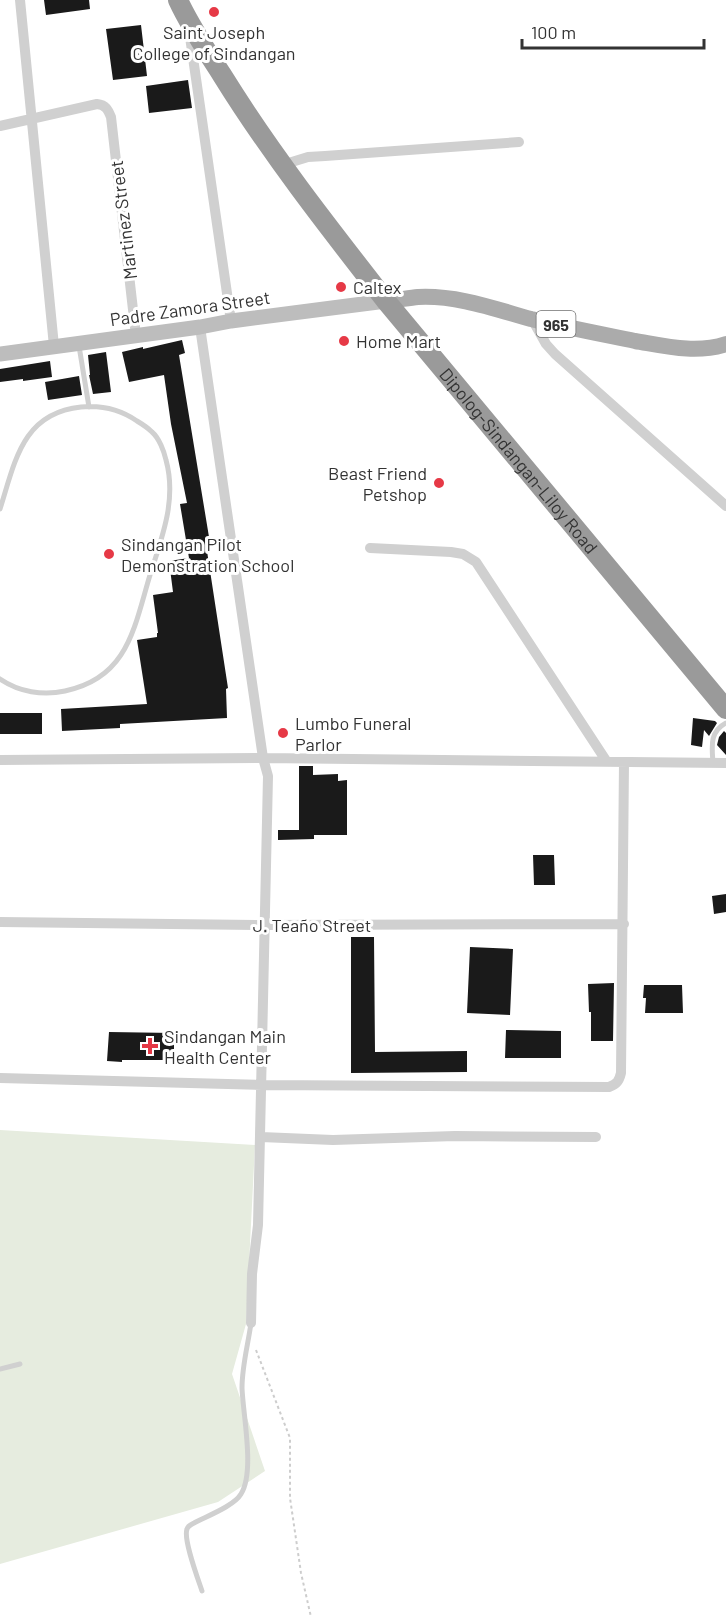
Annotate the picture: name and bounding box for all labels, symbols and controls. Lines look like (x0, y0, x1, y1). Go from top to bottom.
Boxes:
marker: Saint Joseph College of Sindangan (207, 5, 221, 19)
scale bar (522, 12, 704, 50)
place label: Saint Joseph College of Sindangan (132, 21, 296, 64)
text: 100 m (531, 21, 576, 43)
street label: Martinez Street (105, 159, 141, 281)
place label: Caltex (353, 276, 402, 298)
marker: Caltex (334, 280, 348, 294)
street label: Padre Zamora Street (109, 286, 271, 330)
road number: 965 (536, 311, 576, 337)
place label: Home Mart (356, 330, 441, 352)
marker: Home Mart (337, 334, 351, 348)
street label: Dipolog-Sindangan-Liloy Road (435, 363, 603, 558)
place label: Beast Friend Petshop (328, 462, 427, 505)
marker: Beast Friend Petshop (432, 476, 446, 490)
place label: Sindangan Pilot Demonstration School (121, 533, 294, 576)
marker: Sindangan Pilot Demonstration School (102, 547, 116, 561)
place label: Lumbo Funeral Parlor (295, 712, 411, 755)
marker: Lumbo Funeral Parlor (276, 726, 290, 740)
street label: J. Teaño Street (253, 914, 371, 936)
place label: Sindangan Main Health Center (164, 1025, 286, 1068)
marker: Sindangan Main Health Center (141, 1037, 159, 1055)

